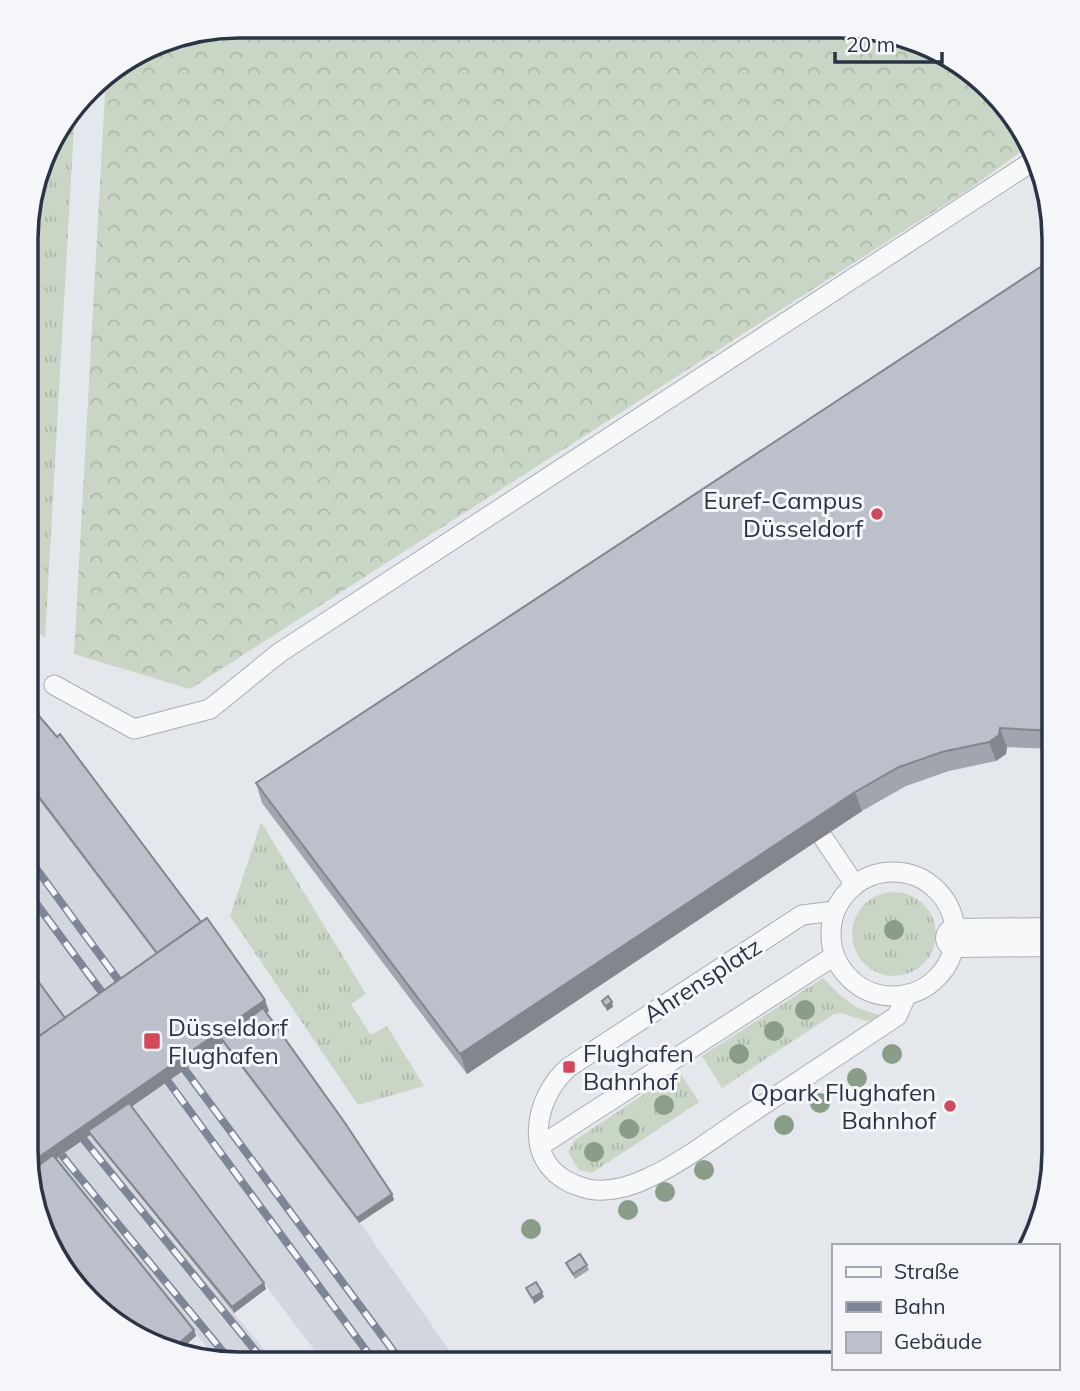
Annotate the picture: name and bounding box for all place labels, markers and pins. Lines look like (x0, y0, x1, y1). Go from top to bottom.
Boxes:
place label: Euref-Campus Düsseldorf (704, 485, 864, 543)
marker: Euref-Campus Düsseldorf (869, 506, 885, 522)
place label: Düsseldorf Flughafen (168, 1012, 289, 1070)
marker: Düsseldorf Flughafen (142, 1031, 162, 1051)
place label: Flughafen Bahnhof (583, 1038, 694, 1096)
marker: Flughafen Bahnhof (561, 1059, 577, 1075)
place label: Qpark Flughafen Bahnhof (750, 1077, 937, 1135)
marker: Qpark Flughafen Bahnhof (942, 1098, 958, 1114)

